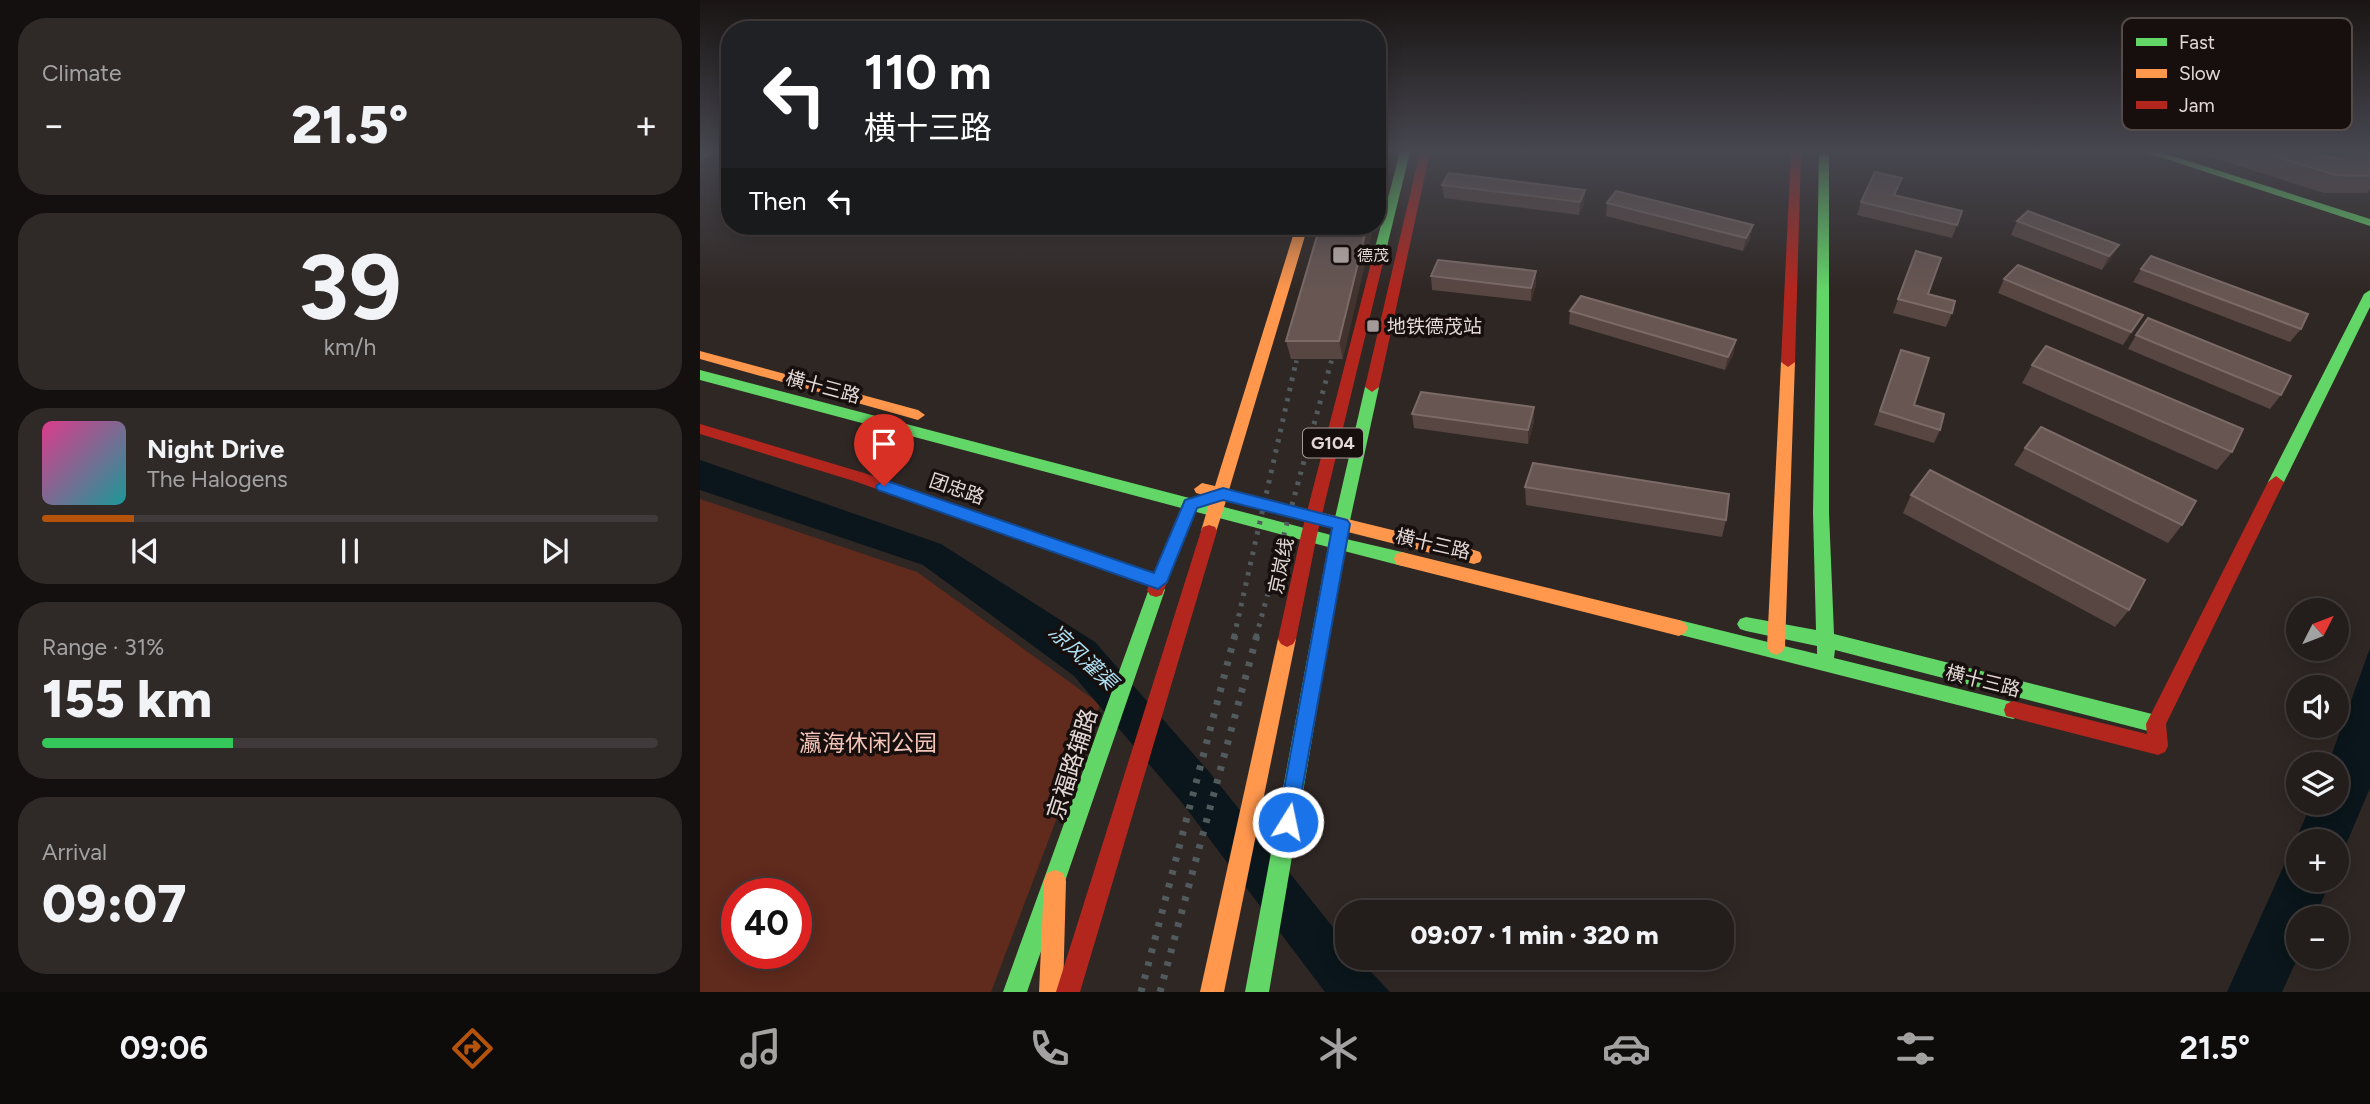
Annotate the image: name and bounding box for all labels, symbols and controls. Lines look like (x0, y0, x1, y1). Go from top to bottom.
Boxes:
legend (2122, 18, 2352, 130)
text: Fast (2179, 31, 2215, 54)
text: 110 m (864, 42, 992, 101)
icon: left (749, 49, 840, 140)
text: Climate (42, 59, 121, 87)
text: Slow (2179, 62, 2221, 85)
text: 21.5° (292, 94, 408, 156)
text: Jam (2179, 94, 2215, 117)
text: − (42, 102, 66, 148)
text: + (634, 102, 658, 148)
text: 横十三路 (864, 109, 992, 147)
icon: left (821, 182, 859, 220)
text: Then (749, 185, 807, 217)
text: 39 (298, 233, 402, 342)
marker: 德茂 (1331, 245, 1351, 265)
place label: 德茂 (1357, 246, 1389, 265)
place label: 地铁德茂站 (1387, 315, 1482, 338)
marker: 地铁德茂站 (1365, 318, 1381, 334)
text: km/h (324, 333, 376, 361)
street label: 横十三路 (783, 366, 863, 408)
pin (854, 414, 914, 486)
icon: arrive (865, 425, 903, 463)
road number: G104 (1303, 428, 1363, 458)
text: Night Drive (147, 433, 284, 465)
text: The Halogens (147, 465, 288, 493)
street label: 团忠路 (926, 469, 988, 509)
street label: 横十三路 (1393, 524, 1473, 564)
icon: previous (126, 532, 164, 570)
icon: pause (331, 532, 369, 570)
icon: next (536, 532, 574, 570)
street label: 京岚线 (1264, 536, 1298, 596)
north arrow (2286, 598, 2348, 662)
map controls (2286, 598, 2349, 969)
water label: 凉风灌渠 (1044, 619, 1124, 697)
text: Range · 31% (42, 633, 164, 661)
street label: 横十三路 (1943, 661, 2023, 701)
text: 155 km (42, 668, 212, 730)
button: sound (2286, 675, 2349, 738)
street label: 京福路辅路 (1041, 705, 1103, 823)
park label: 瀛海休闲公园 (799, 729, 937, 757)
button: layers (2286, 752, 2349, 815)
position arrow (1251, 785, 1325, 859)
button: + (2286, 829, 2349, 892)
text: Arrival (42, 838, 107, 866)
text: 09:07 (42, 873, 186, 935)
speed limit sign: 40 (721, 878, 812, 969)
button: − (2286, 906, 2349, 969)
text: 09:07 · 1 min · 320 m (1410, 919, 1659, 951)
icon: directions (448, 1024, 497, 1073)
icon: music (736, 1024, 785, 1073)
icon: phone (1025, 1024, 1074, 1073)
icon: climate (1314, 1024, 1363, 1073)
icon: car (1602, 1024, 1651, 1073)
icon: filters (1891, 1024, 1940, 1073)
text: 09:06 (120, 1029, 208, 1067)
text: 21.5° (2179, 1029, 2250, 1067)

